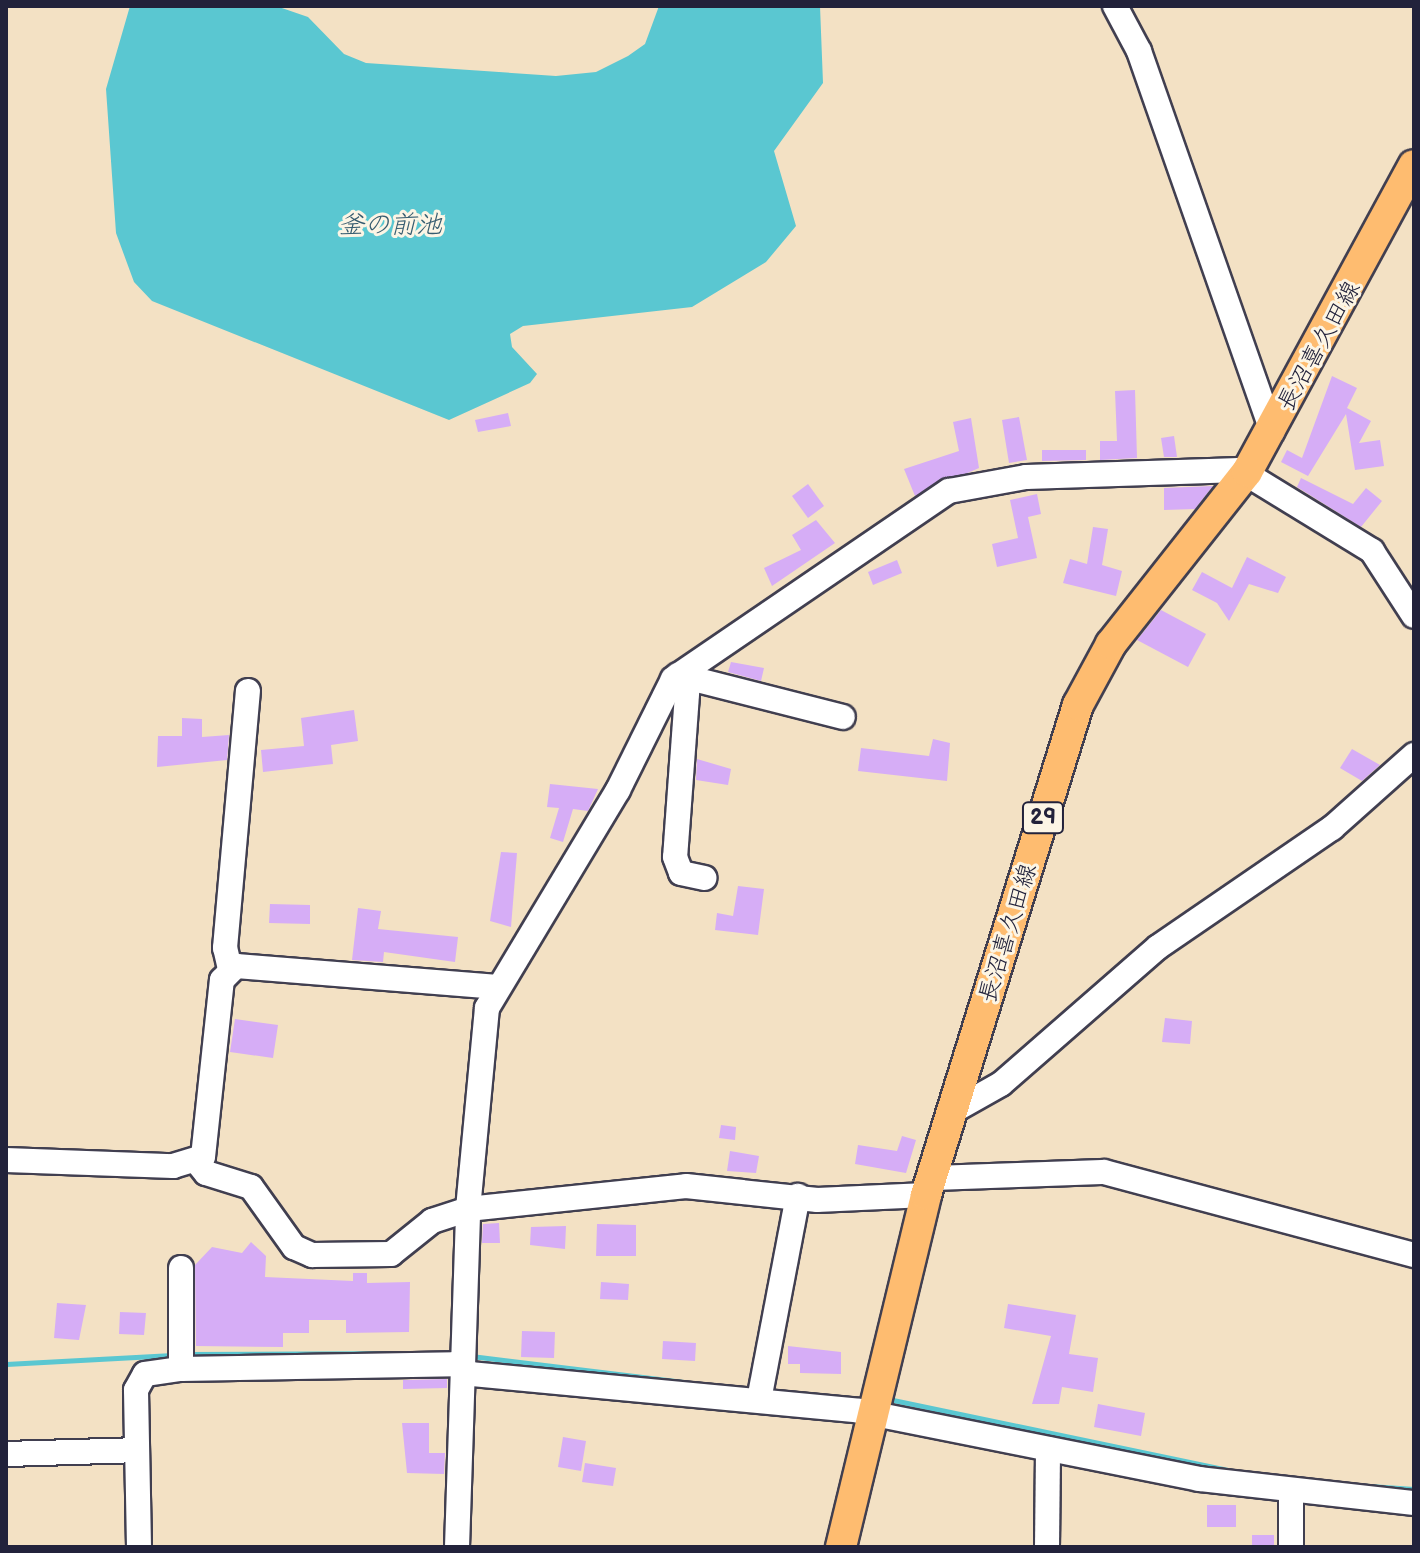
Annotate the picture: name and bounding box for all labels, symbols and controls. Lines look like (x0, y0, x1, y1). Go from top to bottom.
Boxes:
water label: 釜の前池 (338, 210, 442, 242)
street label: 長沼喜久田線 (1271, 276, 1367, 416)
road number: 29 (1021, 800, 1065, 836)
street label: 長沼喜久田線 (973, 860, 1043, 1006)

